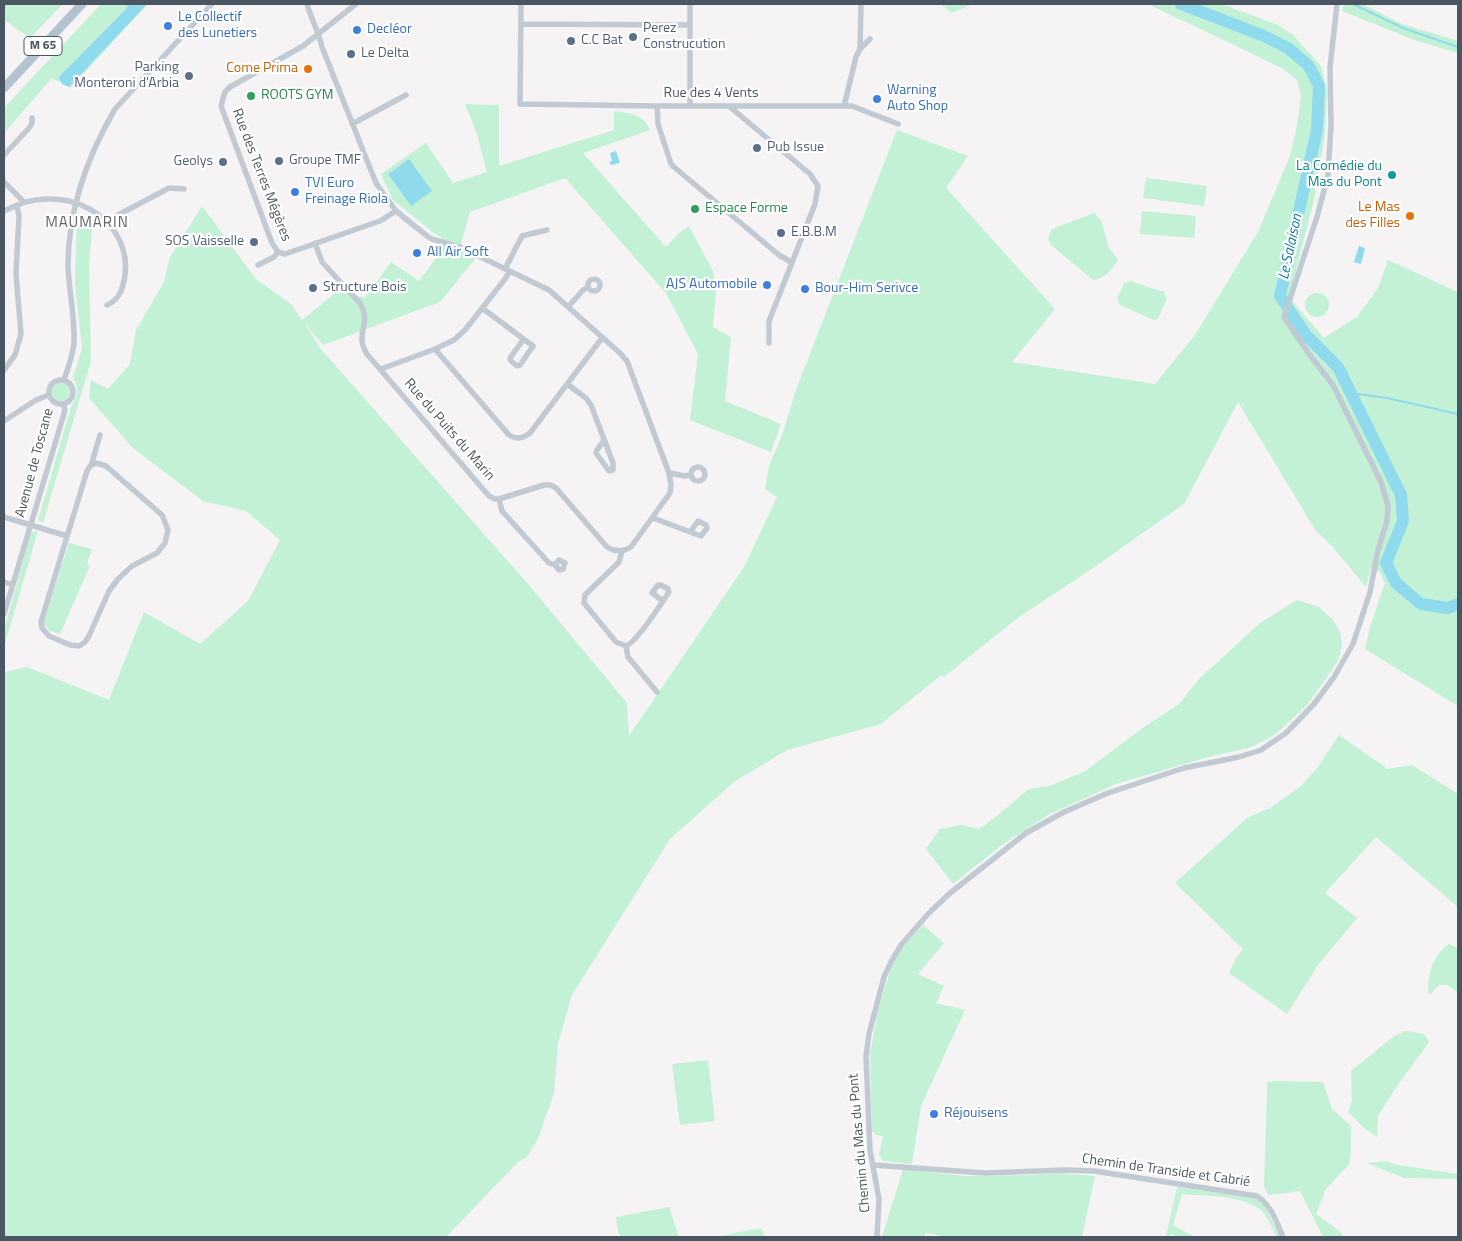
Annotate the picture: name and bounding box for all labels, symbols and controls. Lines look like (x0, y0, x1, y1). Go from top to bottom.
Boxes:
place label: Le Collectif des Lunetiers (178, 10, 257, 42)
marker: Le Collectif des Lunetiers (162, 20, 174, 32)
place label: Perez Construcution (643, 21, 726, 54)
place label: Decléor (367, 22, 412, 38)
marker: Decléor (351, 24, 363, 36)
marker: Perez Construcution (627, 31, 639, 43)
place label: C.C Bat (581, 33, 623, 49)
marker: C.C Bat (565, 35, 577, 47)
road number: M 65 (24, 36, 62, 56)
place label: Le Delta (361, 46, 409, 62)
marker: Le Delta (345, 48, 357, 60)
place label: Parking Monteroni d'Arbia (74, 60, 179, 92)
place label: Come Prima (226, 61, 298, 77)
marker: Come Prima (302, 63, 314, 75)
marker: Parking Monteroni d'Arbia (183, 70, 195, 82)
place label: Warning Auto Shop (887, 83, 948, 115)
street label: Rue des 4 Vents (664, 86, 758, 102)
place label: ROOTS GYM (261, 88, 334, 104)
marker: ROOTS GYM (245, 90, 257, 102)
marker: Warning Auto Shop (871, 93, 883, 105)
street label: Rue des Terres Mégères (228, 106, 294, 244)
place label: Pub Issue (767, 140, 824, 156)
marker: Pub Issue (751, 142, 763, 154)
place label: Groupe TMF (289, 153, 361, 169)
place label: Geolys (174, 154, 213, 170)
marker: Groupe TMF (273, 155, 285, 167)
marker: Geolys (217, 156, 229, 168)
place label: La Comédie du Mas du Pont (1296, 159, 1382, 192)
marker: La Comédie du Mas du Pont (1386, 169, 1398, 181)
place label: TVI Euro Freinage Riola (305, 176, 388, 208)
marker: TVI Euro Freinage Riola (289, 186, 301, 198)
place label: Le Mas des Filles (1345, 200, 1400, 232)
place label: Espace Forme (705, 201, 788, 217)
marker: Espace Forme (689, 203, 701, 215)
marker: Le Mas des Filles (1404, 210, 1416, 222)
water label: Le Salaison (1275, 213, 1307, 281)
district label: MAUMARIN (44, 214, 130, 232)
place label: E.B.B.M (791, 225, 837, 241)
marker: E.B.B.M (775, 227, 787, 239)
place label: SOS Vaisselle (165, 234, 244, 250)
marker: SOS Vaisselle (248, 236, 260, 248)
place label: All Air Soft (427, 245, 489, 261)
marker: All Air Soft (411, 247, 423, 259)
place label: AJS Automobile (666, 277, 757, 293)
marker: AJS Automobile (761, 279, 773, 291)
place label: Structure Bois (323, 280, 407, 296)
place label: Bour-Him Serivce (815, 281, 918, 297)
marker: Structure Bois (307, 282, 319, 294)
marker: Bour-Him Serivce (799, 283, 811, 295)
street label: Rue du Puits du Marin (400, 376, 498, 484)
street label: Avenue de Toscane (12, 407, 58, 519)
street label: Chemin du Mas du Pont (846, 1073, 874, 1213)
place label: Réjouisens (944, 1106, 1008, 1122)
marker: Réjouisens (928, 1108, 940, 1120)
street label: Chemin de Transide et Cabrié (1081, 1151, 1251, 1191)

